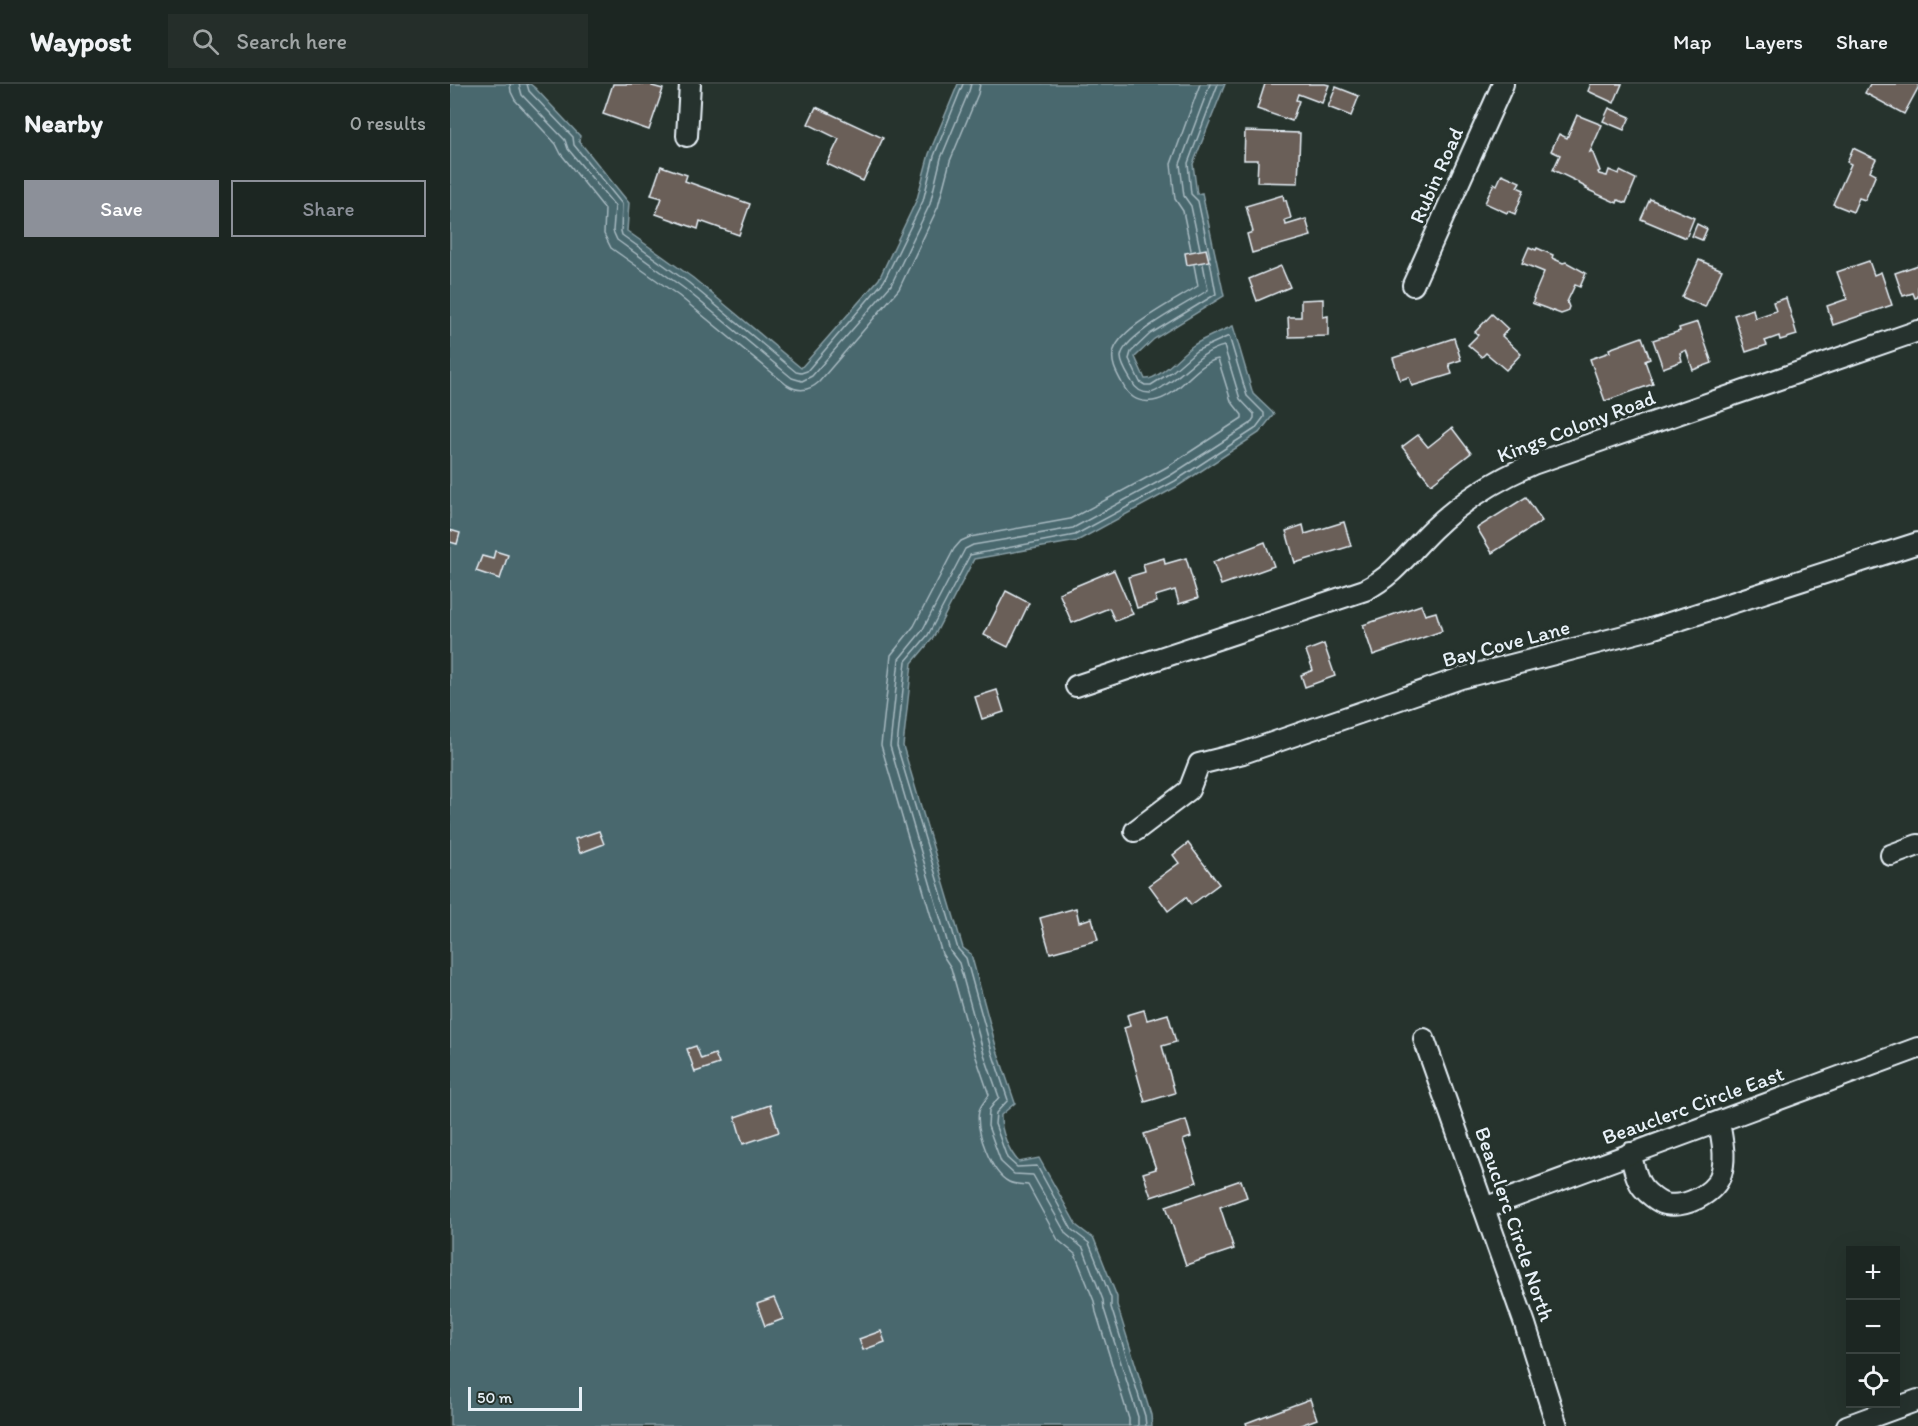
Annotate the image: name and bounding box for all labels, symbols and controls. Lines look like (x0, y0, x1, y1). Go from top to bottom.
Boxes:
search box (168, 14, 588, 68)
text: Waypost (30, 24, 132, 58)
icon: search (189, 25, 222, 58)
text: Search here (237, 28, 347, 55)
text: Map (1673, 29, 1712, 54)
text: Layers (1745, 29, 1803, 54)
text: Share (1836, 29, 1888, 54)
text: Nearby (24, 107, 103, 139)
text: 0 results (350, 111, 426, 135)
street label: Rubin Road (1404, 123, 1469, 227)
button: Save (24, 180, 219, 237)
button: Share (231, 180, 426, 237)
street label: Kings Colony Road (1493, 384, 1659, 468)
street label: Bay Cove Lane (1439, 614, 1573, 672)
street label: Beauclerc Circle East (1599, 1060, 1787, 1149)
street label: Beauclerc Circle North (1470, 1124, 1560, 1325)
map controls (1846, 1246, 1900, 1408)
button: + (1846, 1246, 1900, 1300)
button: − (1846, 1300, 1900, 1354)
button: locate (1846, 1354, 1900, 1408)
scale bar (468, 1384, 582, 1412)
text: 50 m (477, 1388, 512, 1407)

